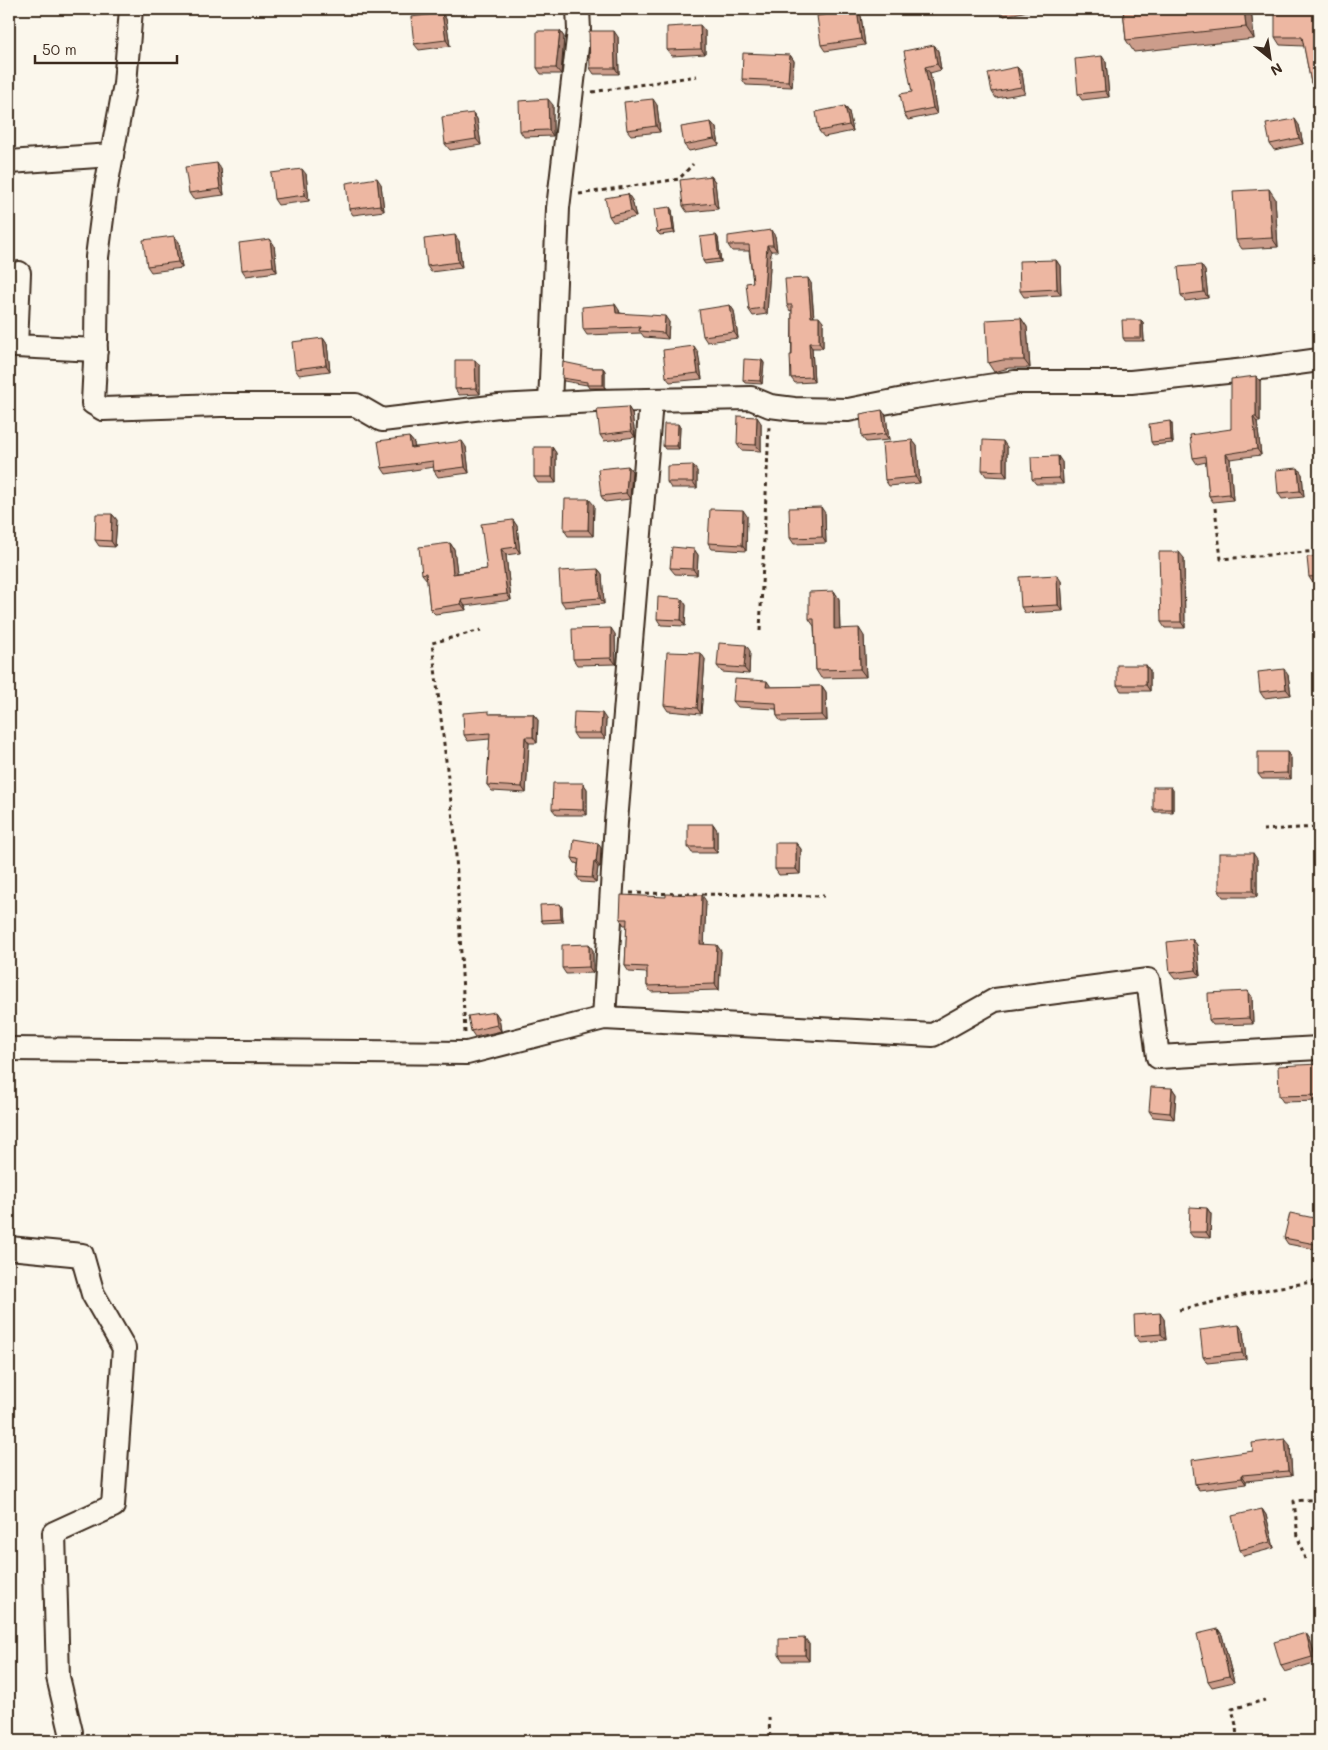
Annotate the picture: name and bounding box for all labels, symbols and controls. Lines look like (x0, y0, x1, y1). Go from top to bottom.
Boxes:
scale bar (35, 32, 178, 64)
north arrow (1246, 32, 1296, 82)
text: 50 m (42, 39, 77, 59)
text: N (1267, 59, 1286, 81)

